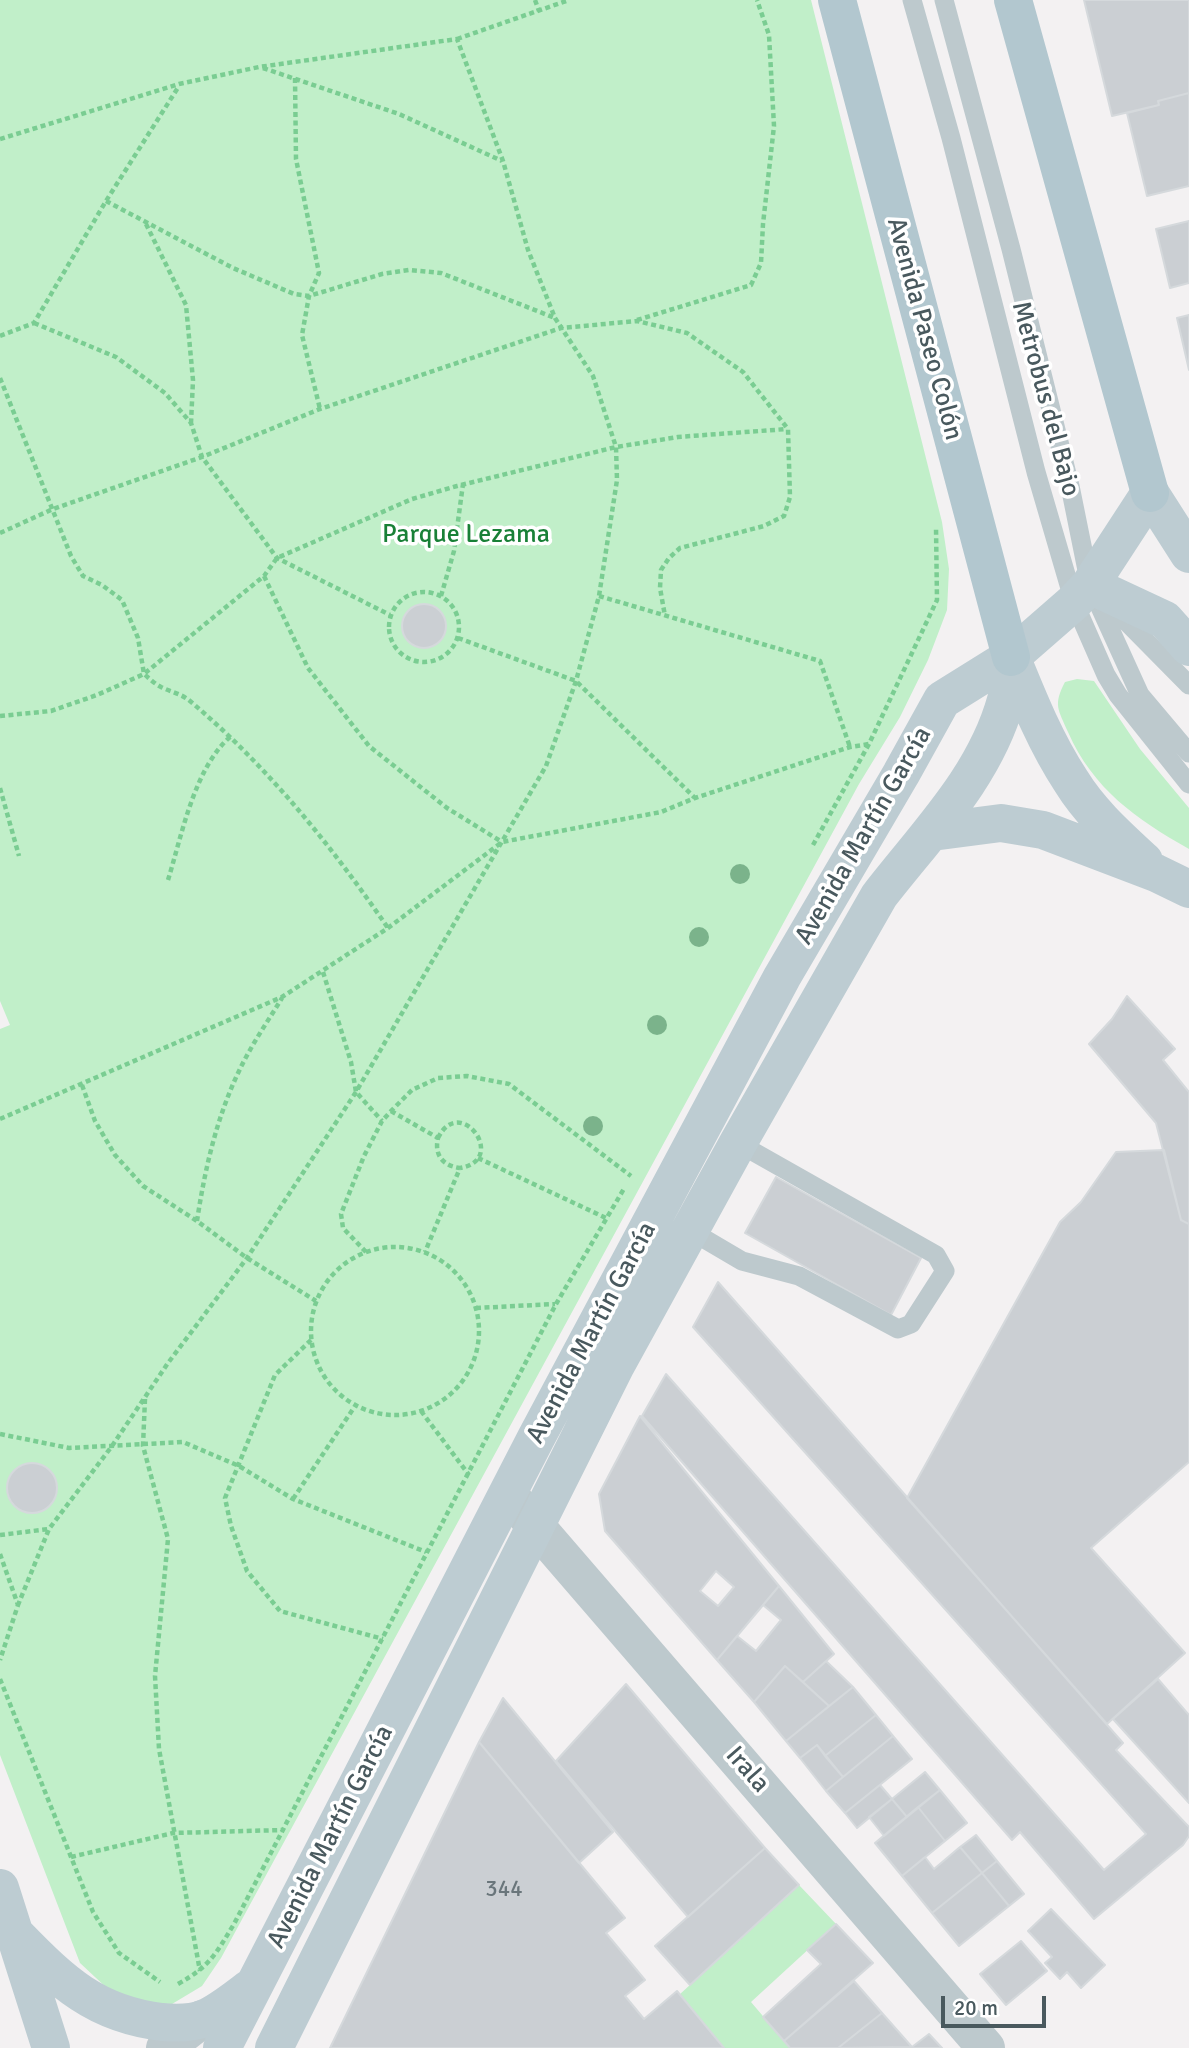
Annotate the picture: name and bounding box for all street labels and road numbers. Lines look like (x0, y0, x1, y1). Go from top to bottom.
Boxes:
street label: Avenida Paseo Colón (879, 214, 969, 444)
street label: Metrobus del Bajo (1004, 298, 1086, 500)
street label: Avenida Martín García (789, 722, 939, 950)
street label: Avenida Martín García (520, 1217, 664, 1449)
street label: Avenida Martín García (261, 1720, 401, 1954)
street label: Irala (718, 1741, 776, 1799)

